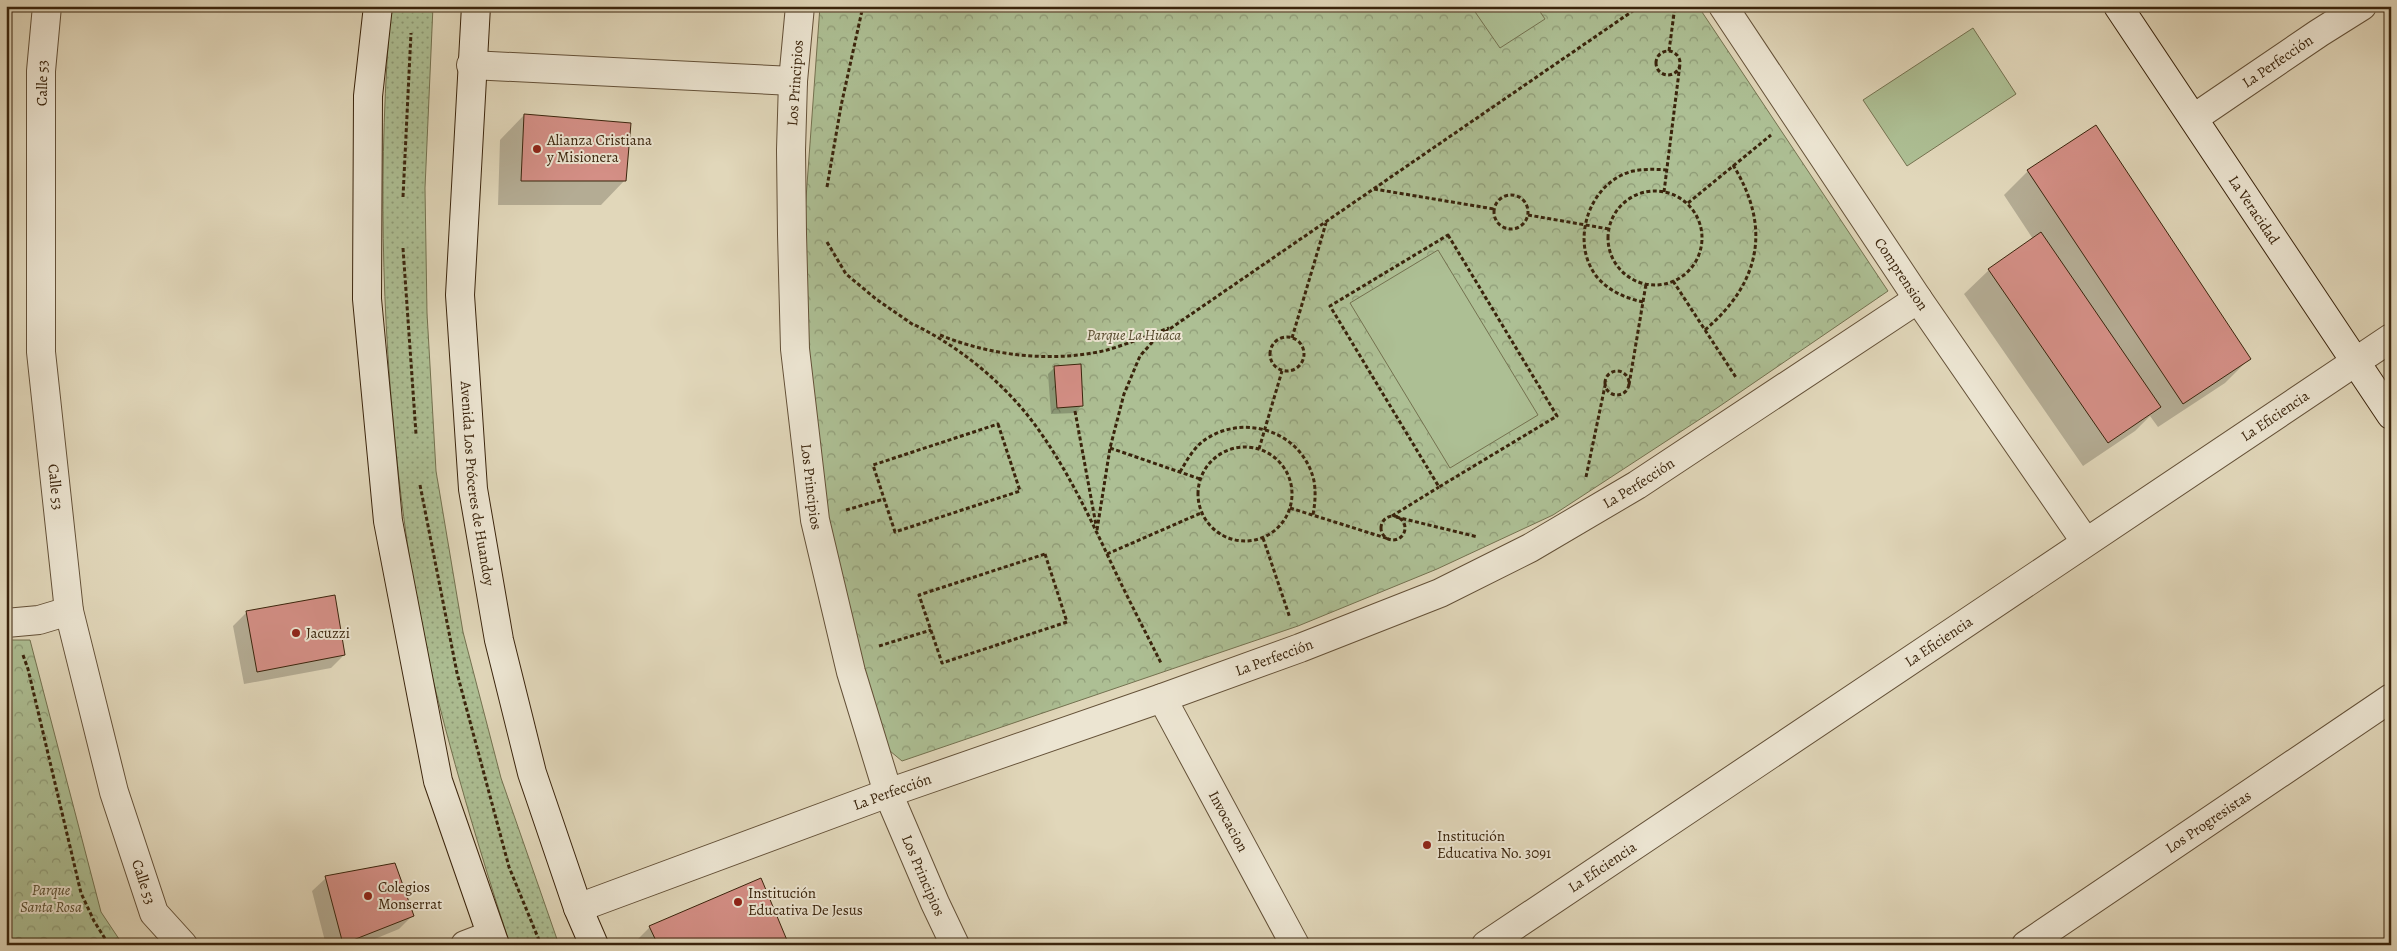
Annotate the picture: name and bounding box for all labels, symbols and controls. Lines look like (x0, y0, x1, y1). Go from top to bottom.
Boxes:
street label: La Perfección (2238, 30, 2317, 92)
street label: Los Principios (782, 39, 808, 127)
street label: Calle 53 (32, 60, 52, 106)
place label: Alianza Cristiana y Misionera (546, 130, 652, 167)
marker: Alianza Cristiana y Misionera (531, 143, 543, 155)
street label: La Veracidad (2224, 171, 2285, 249)
street label: Comprension (1870, 234, 1933, 314)
park label: Parque La Huaca (1087, 325, 1181, 345)
street label: Avenida Los Próceres de Huandoy (456, 380, 500, 588)
street label: La Eficiencia (2237, 386, 2313, 446)
street label: Los Principios (796, 442, 827, 532)
street label: La Perfección (1599, 453, 1679, 513)
street label: Calle 53 (43, 463, 68, 511)
street label: La Eficiencia (1901, 611, 1977, 671)
place label: Jacuzzi (306, 623, 350, 643)
marker: Jacuzzi (290, 627, 302, 639)
street label: La Perfección (1232, 634, 1316, 681)
street label: La Perfección (850, 769, 934, 815)
street label: Los Progresistas (2161, 786, 2255, 858)
street label: Invocacion (1204, 787, 1253, 855)
place label: Institución Educativa No. 3091 (1437, 826, 1551, 863)
street label: Los Principios (897, 832, 950, 919)
street label: La Eficiencia (1564, 837, 1640, 897)
marker: Institución Educativa No. 3091 (1421, 839, 1433, 851)
street label: Calle 53 (127, 857, 160, 907)
place label: Colegios Monserrat (378, 877, 442, 914)
park label: Parque Santa Rosa (20, 880, 82, 917)
place label: Institución Educativa De Jesus (748, 883, 863, 920)
marker: Colegios Monserrat (362, 890, 374, 902)
marker: Institución Educativa De Jesus (732, 896, 744, 908)

